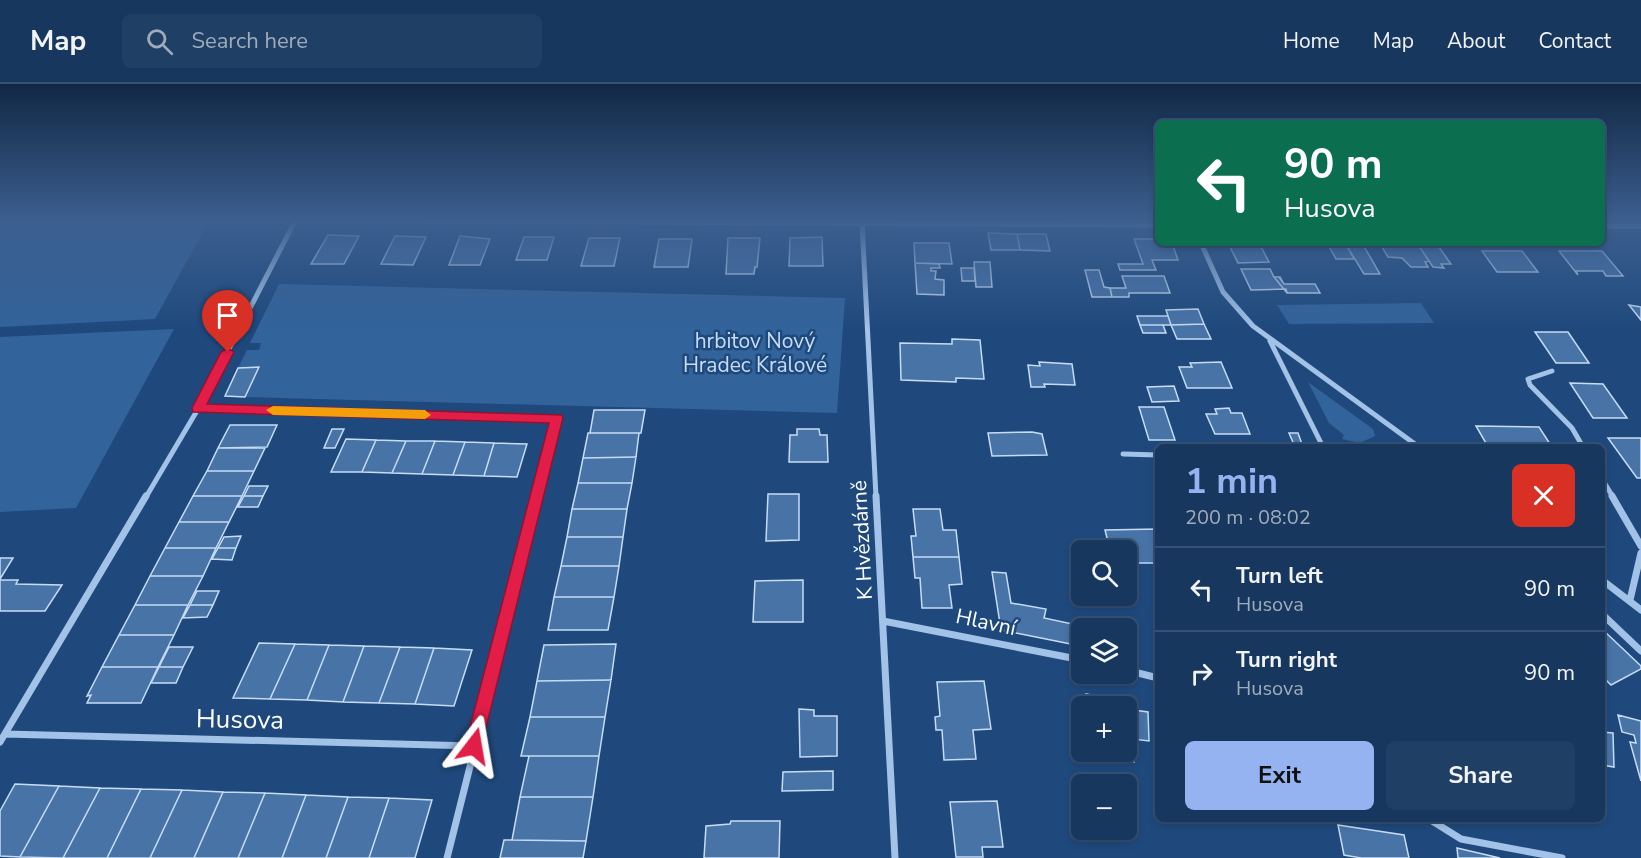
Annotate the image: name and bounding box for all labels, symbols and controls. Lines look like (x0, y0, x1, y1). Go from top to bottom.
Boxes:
search box (122, 14, 542, 68)
text: Map (30, 22, 86, 60)
icon: search (143, 25, 176, 58)
text: Search here (191, 26, 308, 56)
text: Home (1283, 27, 1340, 55)
text: Map (1373, 27, 1414, 55)
text: About (1447, 27, 1505, 55)
text: Contact (1538, 27, 1611, 55)
text: 90 m (1284, 136, 1383, 193)
icon: left (1185, 144, 1263, 222)
text: Husova (1284, 190, 1375, 227)
pin (202, 290, 253, 352)
icon: arrive (211, 299, 244, 332)
park label: hrbitov Nový Hradec Králové (683, 327, 827, 379)
text: 1 min (1185, 457, 1278, 506)
button: close (1512, 464, 1575, 527)
street label: K Hvězdárně (845, 479, 879, 601)
text: 200 m · 08:02 (1185, 504, 1311, 531)
map controls (1071, 540, 1137, 840)
button: search (1071, 540, 1137, 606)
text: Turn left (1236, 561, 1323, 591)
icon: left (1185, 573, 1218, 606)
text: 90 m (1524, 574, 1575, 604)
text: Husova (1236, 591, 1304, 618)
street label: Hlavní (953, 602, 1020, 642)
button: layers (1071, 618, 1137, 684)
text: Turn right (1236, 645, 1337, 675)
icon: right (1185, 657, 1218, 690)
text: 90 m (1524, 658, 1575, 688)
text: Husova (1236, 675, 1304, 702)
button: + (1071, 696, 1137, 762)
street label: Husova (196, 701, 284, 738)
position arrow (442, 714, 506, 778)
button: Exit (1185, 741, 1374, 810)
button: Share (1386, 741, 1575, 810)
button: − (1071, 774, 1137, 840)

